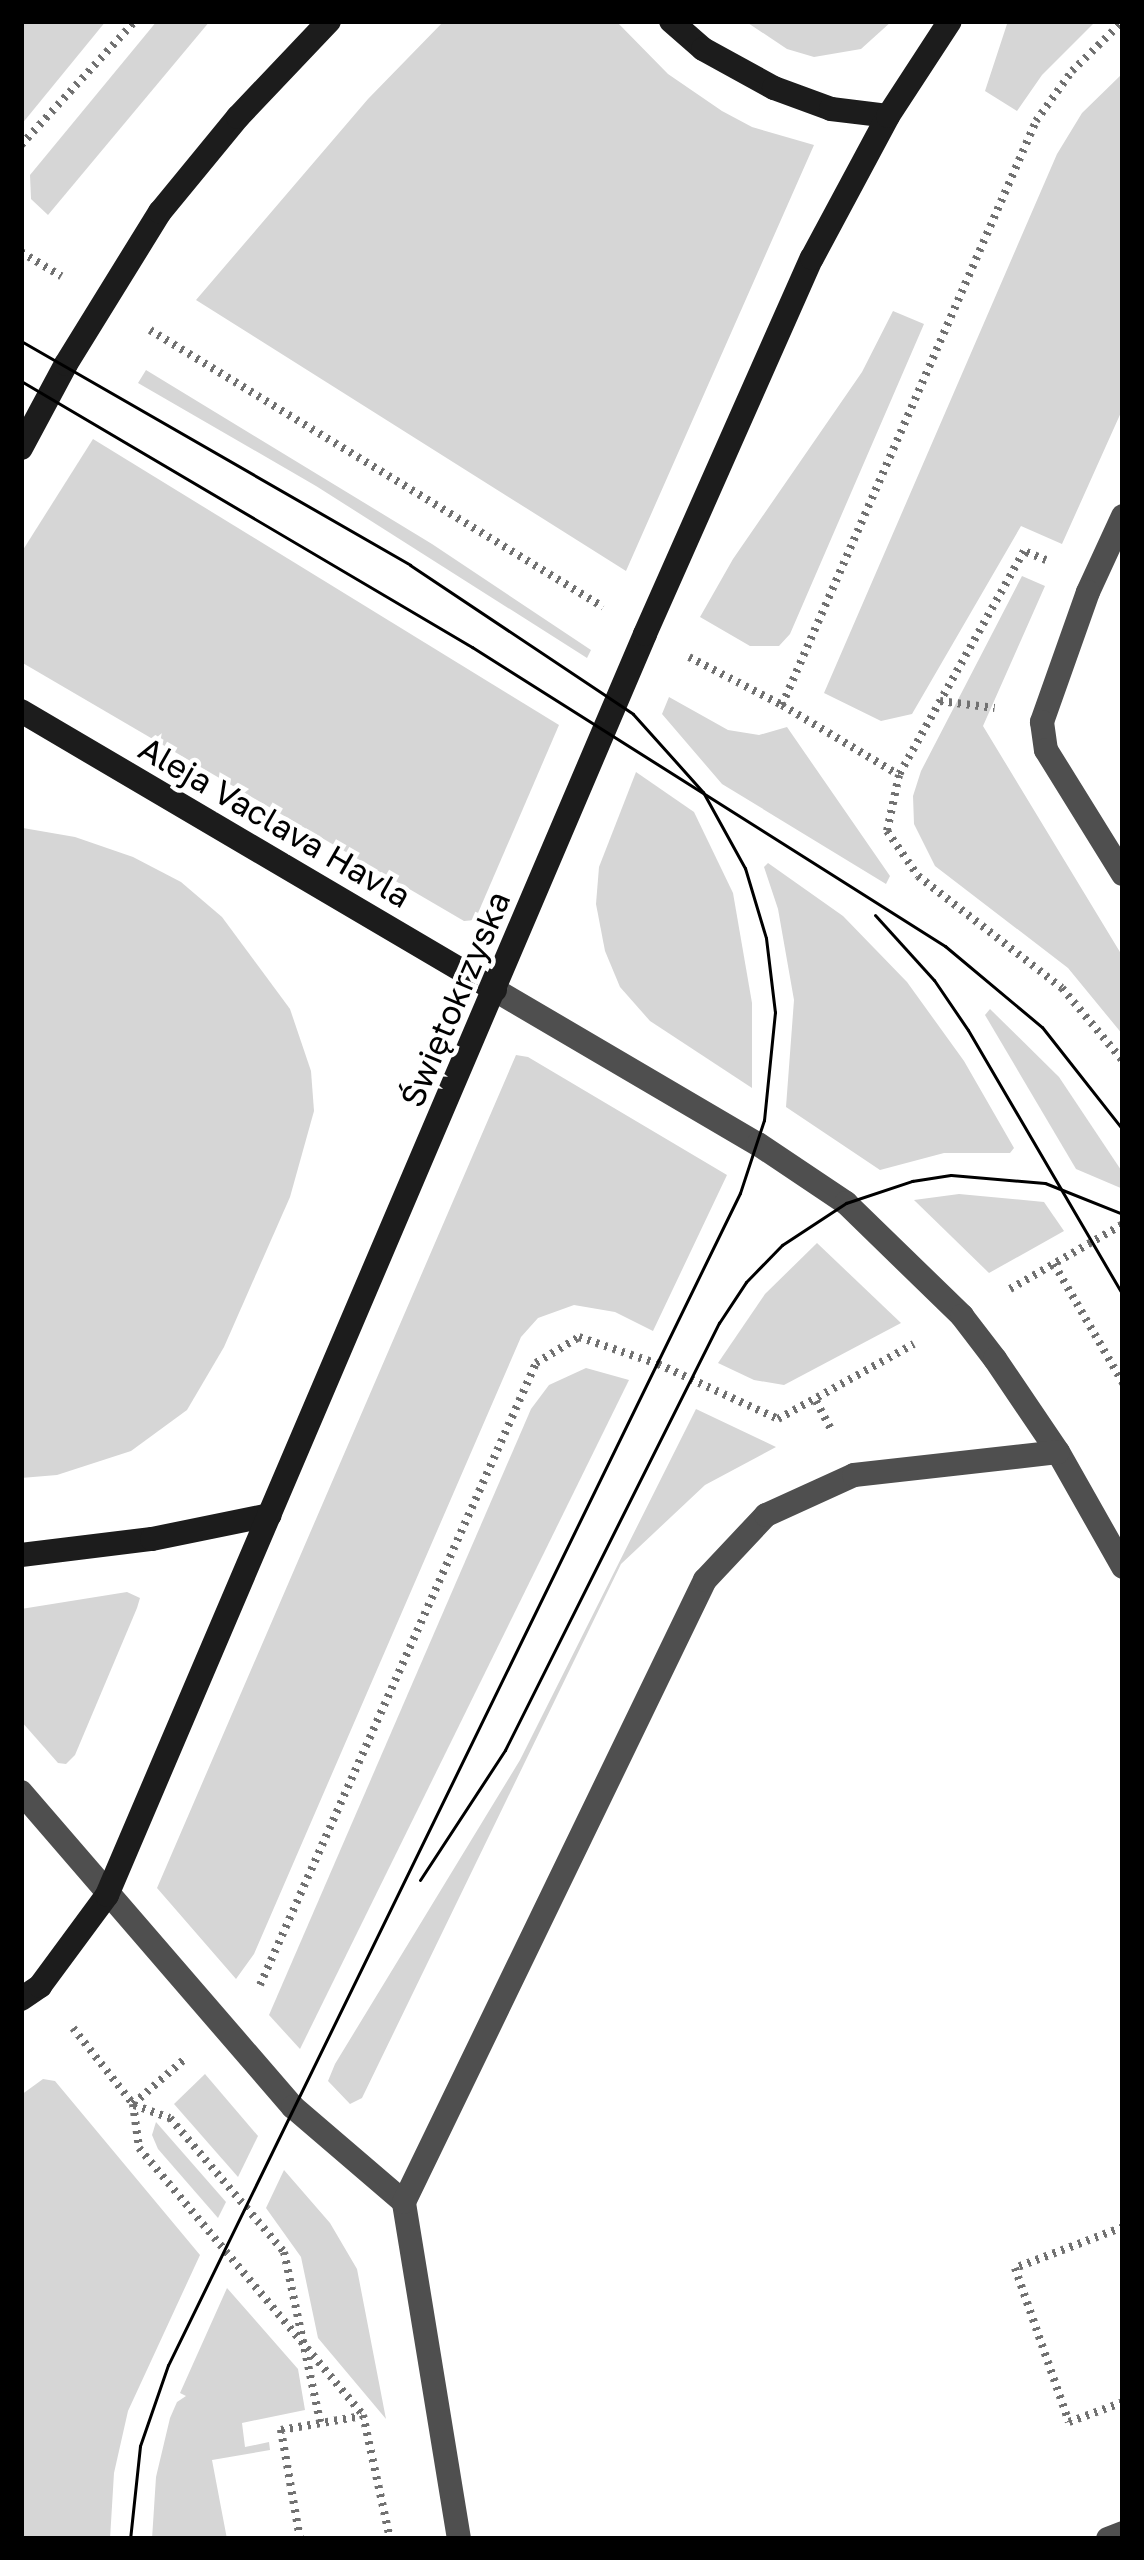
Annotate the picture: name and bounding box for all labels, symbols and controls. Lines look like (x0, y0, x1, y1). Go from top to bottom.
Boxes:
street label: Aleja Vaclava Havla (132, 728, 418, 916)
street label: Świętokrzyska (392, 885, 518, 1113)

